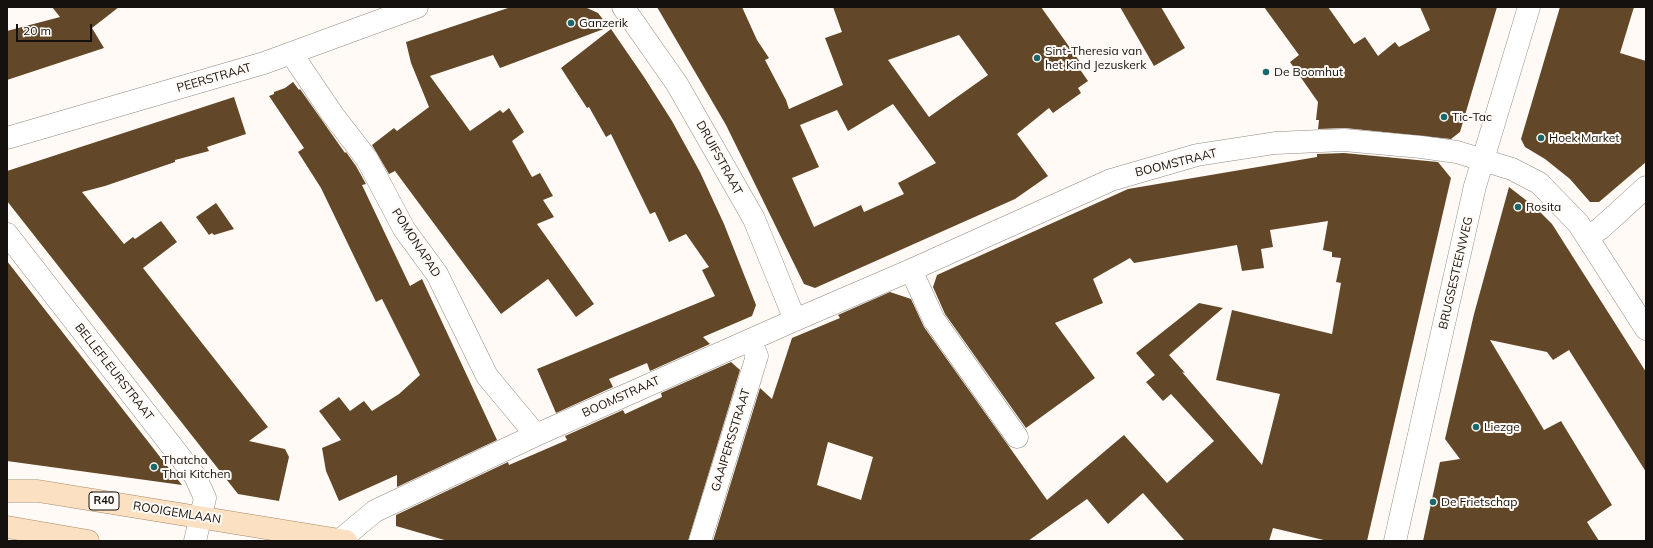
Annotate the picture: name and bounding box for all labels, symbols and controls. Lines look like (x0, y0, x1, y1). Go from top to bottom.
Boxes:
scale bar (18, 16, 94, 42)
place label: Ganzerik (579, 16, 628, 30)
marker: Ganzerik (566, 18, 576, 28)
text: 20 m (23, 23, 51, 38)
place label: Sint-Theresia van het Kind Jezuskerk (1045, 44, 1146, 72)
marker: Sint-Theresia van het Kind Jezuskerk (1032, 53, 1042, 63)
street label: PEERSTRAAT (175, 60, 253, 96)
place label: De Boomhut (1274, 65, 1343, 79)
marker: De Boomhut (1261, 67, 1271, 77)
place label: Tic-Tac (1452, 110, 1492, 124)
marker: Tic-Tac (1439, 112, 1449, 122)
street label: DRUIFSTRAAT (693, 119, 745, 197)
place label: Hoek Market (1549, 131, 1619, 145)
marker: Hoek Market (1536, 133, 1546, 143)
street label: BOOMSTRAAT (1134, 146, 1218, 180)
place label: Rosita (1526, 200, 1561, 214)
marker: Rosita (1513, 202, 1523, 212)
street label: POMONAPAD (388, 206, 444, 280)
street label: BRUGSESTEENWEG (1436, 215, 1476, 331)
street label: BELLEFLEURSTRAAT (72, 321, 156, 423)
street label: BOOMSTRAAT (580, 373, 662, 421)
street label: GAAIPERSSTRAAT (708, 387, 754, 493)
place label: Liezge (1484, 420, 1520, 434)
marker: Liezge (1471, 422, 1481, 432)
place label: Thatcha Thai Kitchen (162, 453, 231, 481)
marker: Thatcha Thai Kitchen (149, 462, 159, 472)
road number: R40 (89, 492, 119, 510)
place label: De Frietschap (1441, 495, 1518, 509)
marker: De Frietschap (1428, 497, 1438, 507)
street label: ROOIGEMLAAN (132, 499, 222, 527)

